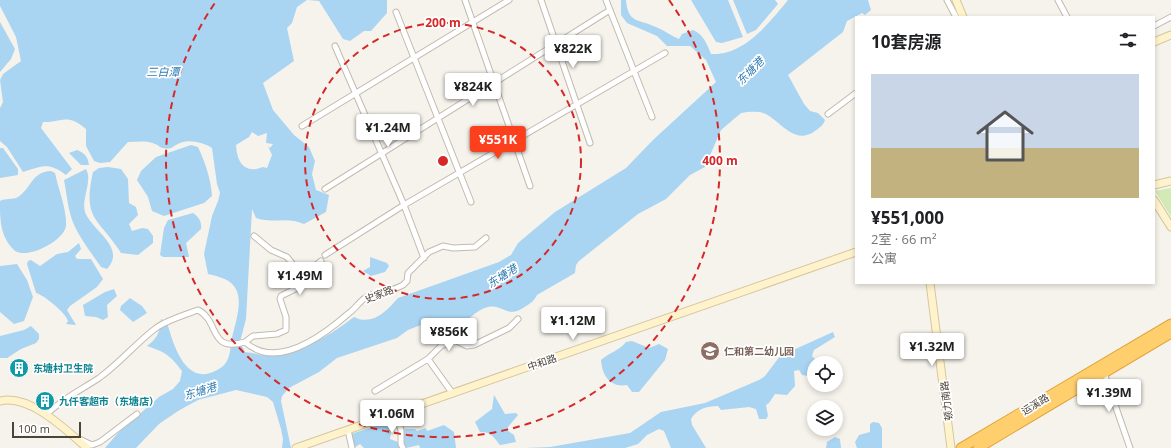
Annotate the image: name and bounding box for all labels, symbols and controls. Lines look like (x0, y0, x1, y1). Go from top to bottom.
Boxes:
text: 200 m (425, 14, 461, 31)
icon: filters (1117, 29, 1139, 51)
text: 10套房源 (871, 30, 941, 53)
pin: ¥822K (545, 35, 601, 69)
text: ¥822K (554, 39, 592, 57)
water label: 东塘港 (733, 52, 768, 88)
water label: 三白潭 (147, 64, 181, 79)
pin: ¥824K (445, 73, 501, 107)
text: ¥824K (454, 77, 492, 95)
icon: home (969, 100, 1041, 172)
pin: ¥1.24M (355, 114, 421, 148)
text: ¥1.24M (365, 118, 411, 136)
pin: ¥551K (470, 126, 526, 160)
text: ¥551K (479, 130, 517, 148)
text: 400 m (702, 152, 738, 169)
centre of rings (436, 154, 450, 168)
text: ¥551,000 (871, 206, 944, 229)
text: 2室 · 66 m² (871, 230, 936, 248)
text: 公寓 (871, 249, 897, 267)
water label: 东塘港 (484, 259, 521, 291)
pin: ¥1.49M (267, 262, 333, 296)
text: ¥1.49M (277, 266, 323, 284)
street label: 史家路 (362, 282, 396, 306)
pin: ¥1.12M (540, 307, 606, 341)
text: ¥1.12M (550, 311, 596, 329)
pin: ¥856K (421, 318, 477, 352)
text: ¥856K (430, 322, 468, 340)
pin: ¥1.32M (899, 333, 965, 367)
text: ¥1.32M (909, 337, 955, 355)
school or university icon: 仁和第二幼儿园 (699, 340, 721, 362)
place label: 仁和第二幼儿园 (724, 344, 794, 358)
street label: 中和路 (526, 350, 558, 374)
map controls (807, 356, 843, 436)
button: locate (807, 356, 843, 392)
building icon: 东塘村卫生院 (8, 357, 30, 379)
place label: 东塘村卫生院 (33, 361, 93, 375)
water label: 东塘港 (182, 378, 220, 403)
pin: ¥1.39M (1076, 379, 1142, 413)
street label: 顿力南路 (937, 380, 955, 422)
text: ¥1.39M (1086, 383, 1132, 401)
building icon: 九仟客超市（东塘店） (34, 390, 56, 412)
street label: 运溪路 (1019, 390, 1051, 418)
place label: 九仟客超市（东塘店） (59, 394, 159, 408)
pin: ¥1.06M (359, 400, 425, 434)
button: layers (807, 400, 843, 436)
text: ¥1.06M (369, 404, 415, 422)
scale bar (12, 420, 81, 439)
text: 100 m (18, 421, 50, 436)

